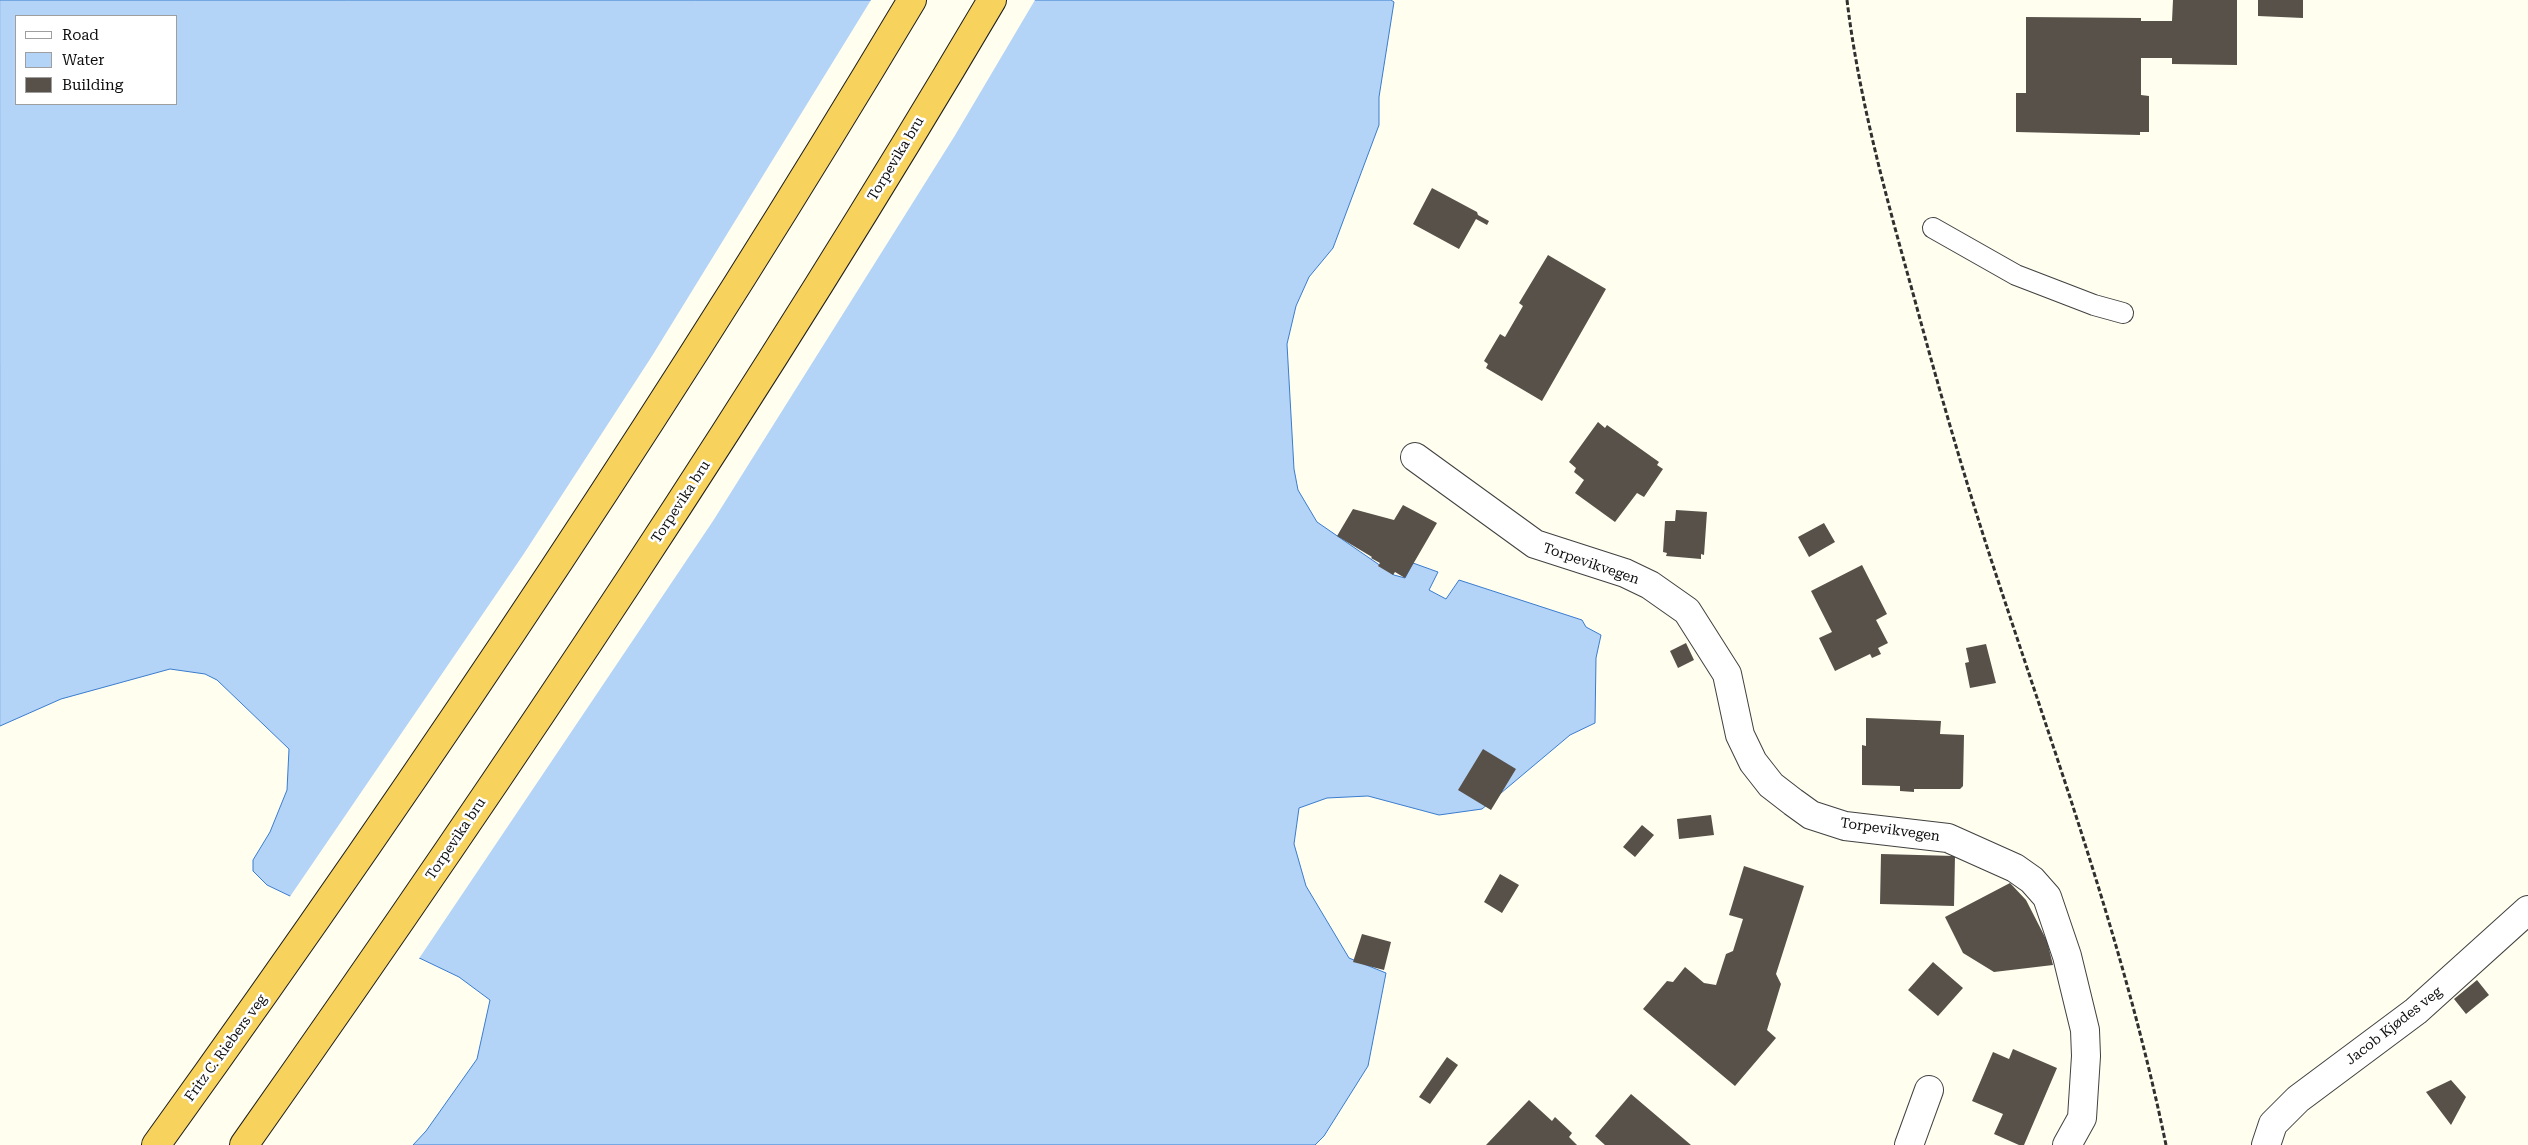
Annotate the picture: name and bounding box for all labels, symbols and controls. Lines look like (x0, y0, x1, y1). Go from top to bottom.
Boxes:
legend (15, 15, 178, 105)
text: Road (62, 26, 99, 44)
text: Water (62, 51, 104, 69)
text: Building (62, 76, 123, 94)
street label: Torpevika bru (864, 114, 928, 204)
street label: Torpevika bru (648, 458, 714, 546)
street label: Torpevikvegen (1541, 540, 1641, 588)
street label: Torpevika bru (422, 795, 490, 883)
street label: Torpevikvegen (1839, 815, 1941, 845)
street label: Jacob Kjødes veg (2343, 983, 2445, 1069)
street label: Fritz C. Riebers veg (181, 991, 271, 1105)

